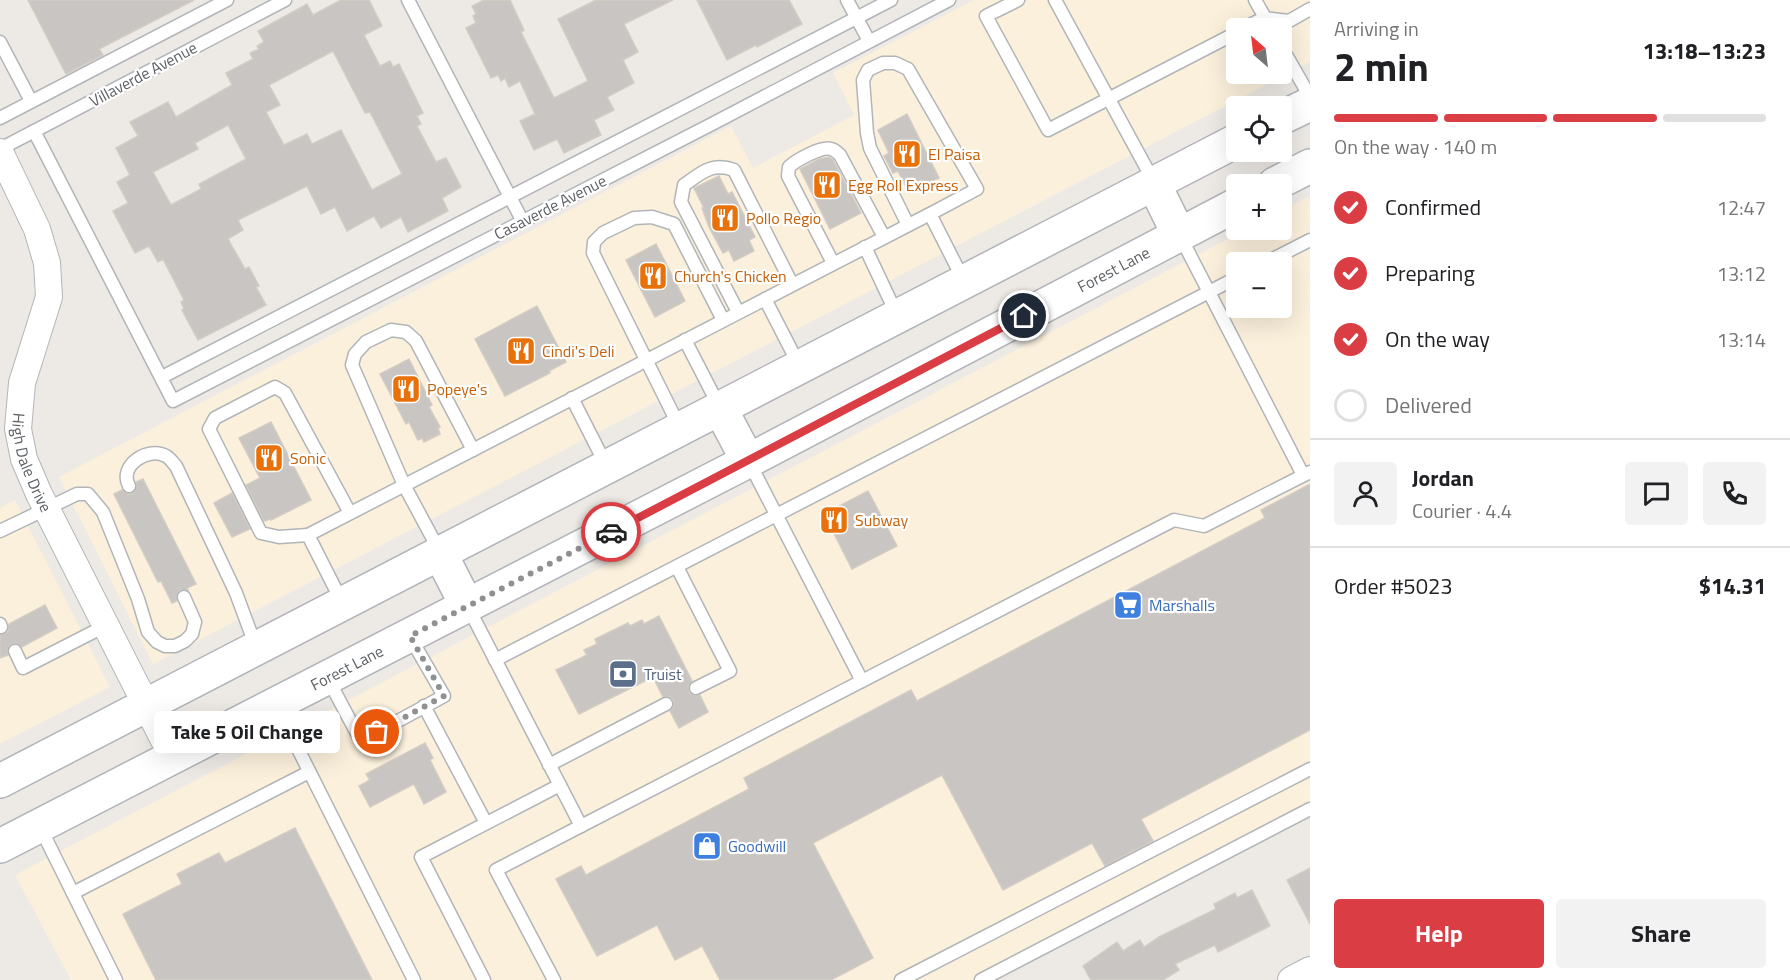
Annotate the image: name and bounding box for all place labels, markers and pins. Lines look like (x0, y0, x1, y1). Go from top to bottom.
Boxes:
restaurant icon: El Paisa (891, 138, 923, 170)
place label: El Paisa (928, 142, 980, 166)
restaurant icon: Egg Roll Express (811, 169, 843, 201)
place label: Egg Roll Express (848, 173, 959, 197)
restaurant icon: Pollo Regio (709, 202, 741, 234)
place label: Pollo Regio (746, 206, 821, 230)
restaurant icon: Church's Chicken (637, 260, 669, 292)
place label: Church's Chicken (674, 264, 787, 288)
pin (998, 290, 1049, 341)
restaurant icon: Cindi's Deli (505, 335, 537, 367)
place label: Cindi's Deli (542, 339, 615, 363)
restaurant icon: Popeye's (390, 373, 422, 405)
place label: Popeye's (427, 377, 487, 401)
restaurant icon: Sonic (253, 442, 285, 474)
place label: Sonic (290, 446, 326, 470)
restaurant icon: Subway (818, 504, 850, 536)
place label: Subway (855, 508, 909, 532)
supermarket icon: Marshalls (1112, 589, 1144, 621)
place label: Marshalls (1149, 593, 1215, 617)
bank icon: Truist (607, 658, 639, 690)
place label: Truist (644, 662, 682, 686)
pin (351, 706, 402, 757)
callout: Take 5 Oil Change (155, 711, 341, 753)
shop icon: Goodwill (691, 830, 723, 862)
place label: Goodwill (728, 834, 786, 858)

